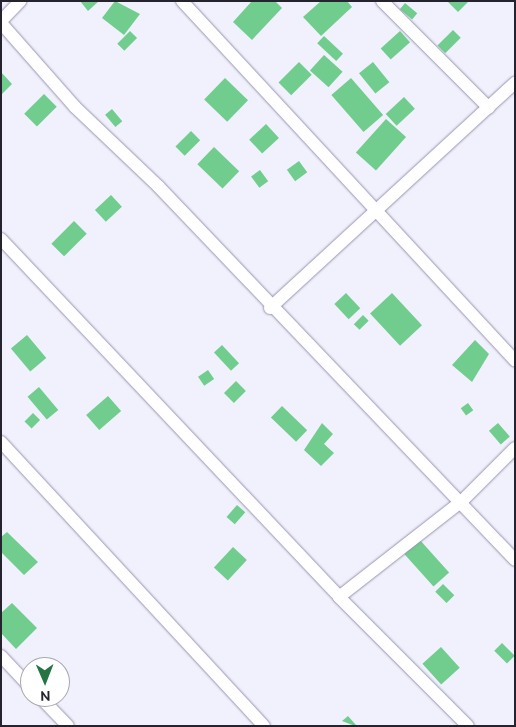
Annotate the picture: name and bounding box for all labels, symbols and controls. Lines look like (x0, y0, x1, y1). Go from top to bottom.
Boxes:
north arrow (20, 657, 70, 707)
text: N (40, 688, 51, 704)

